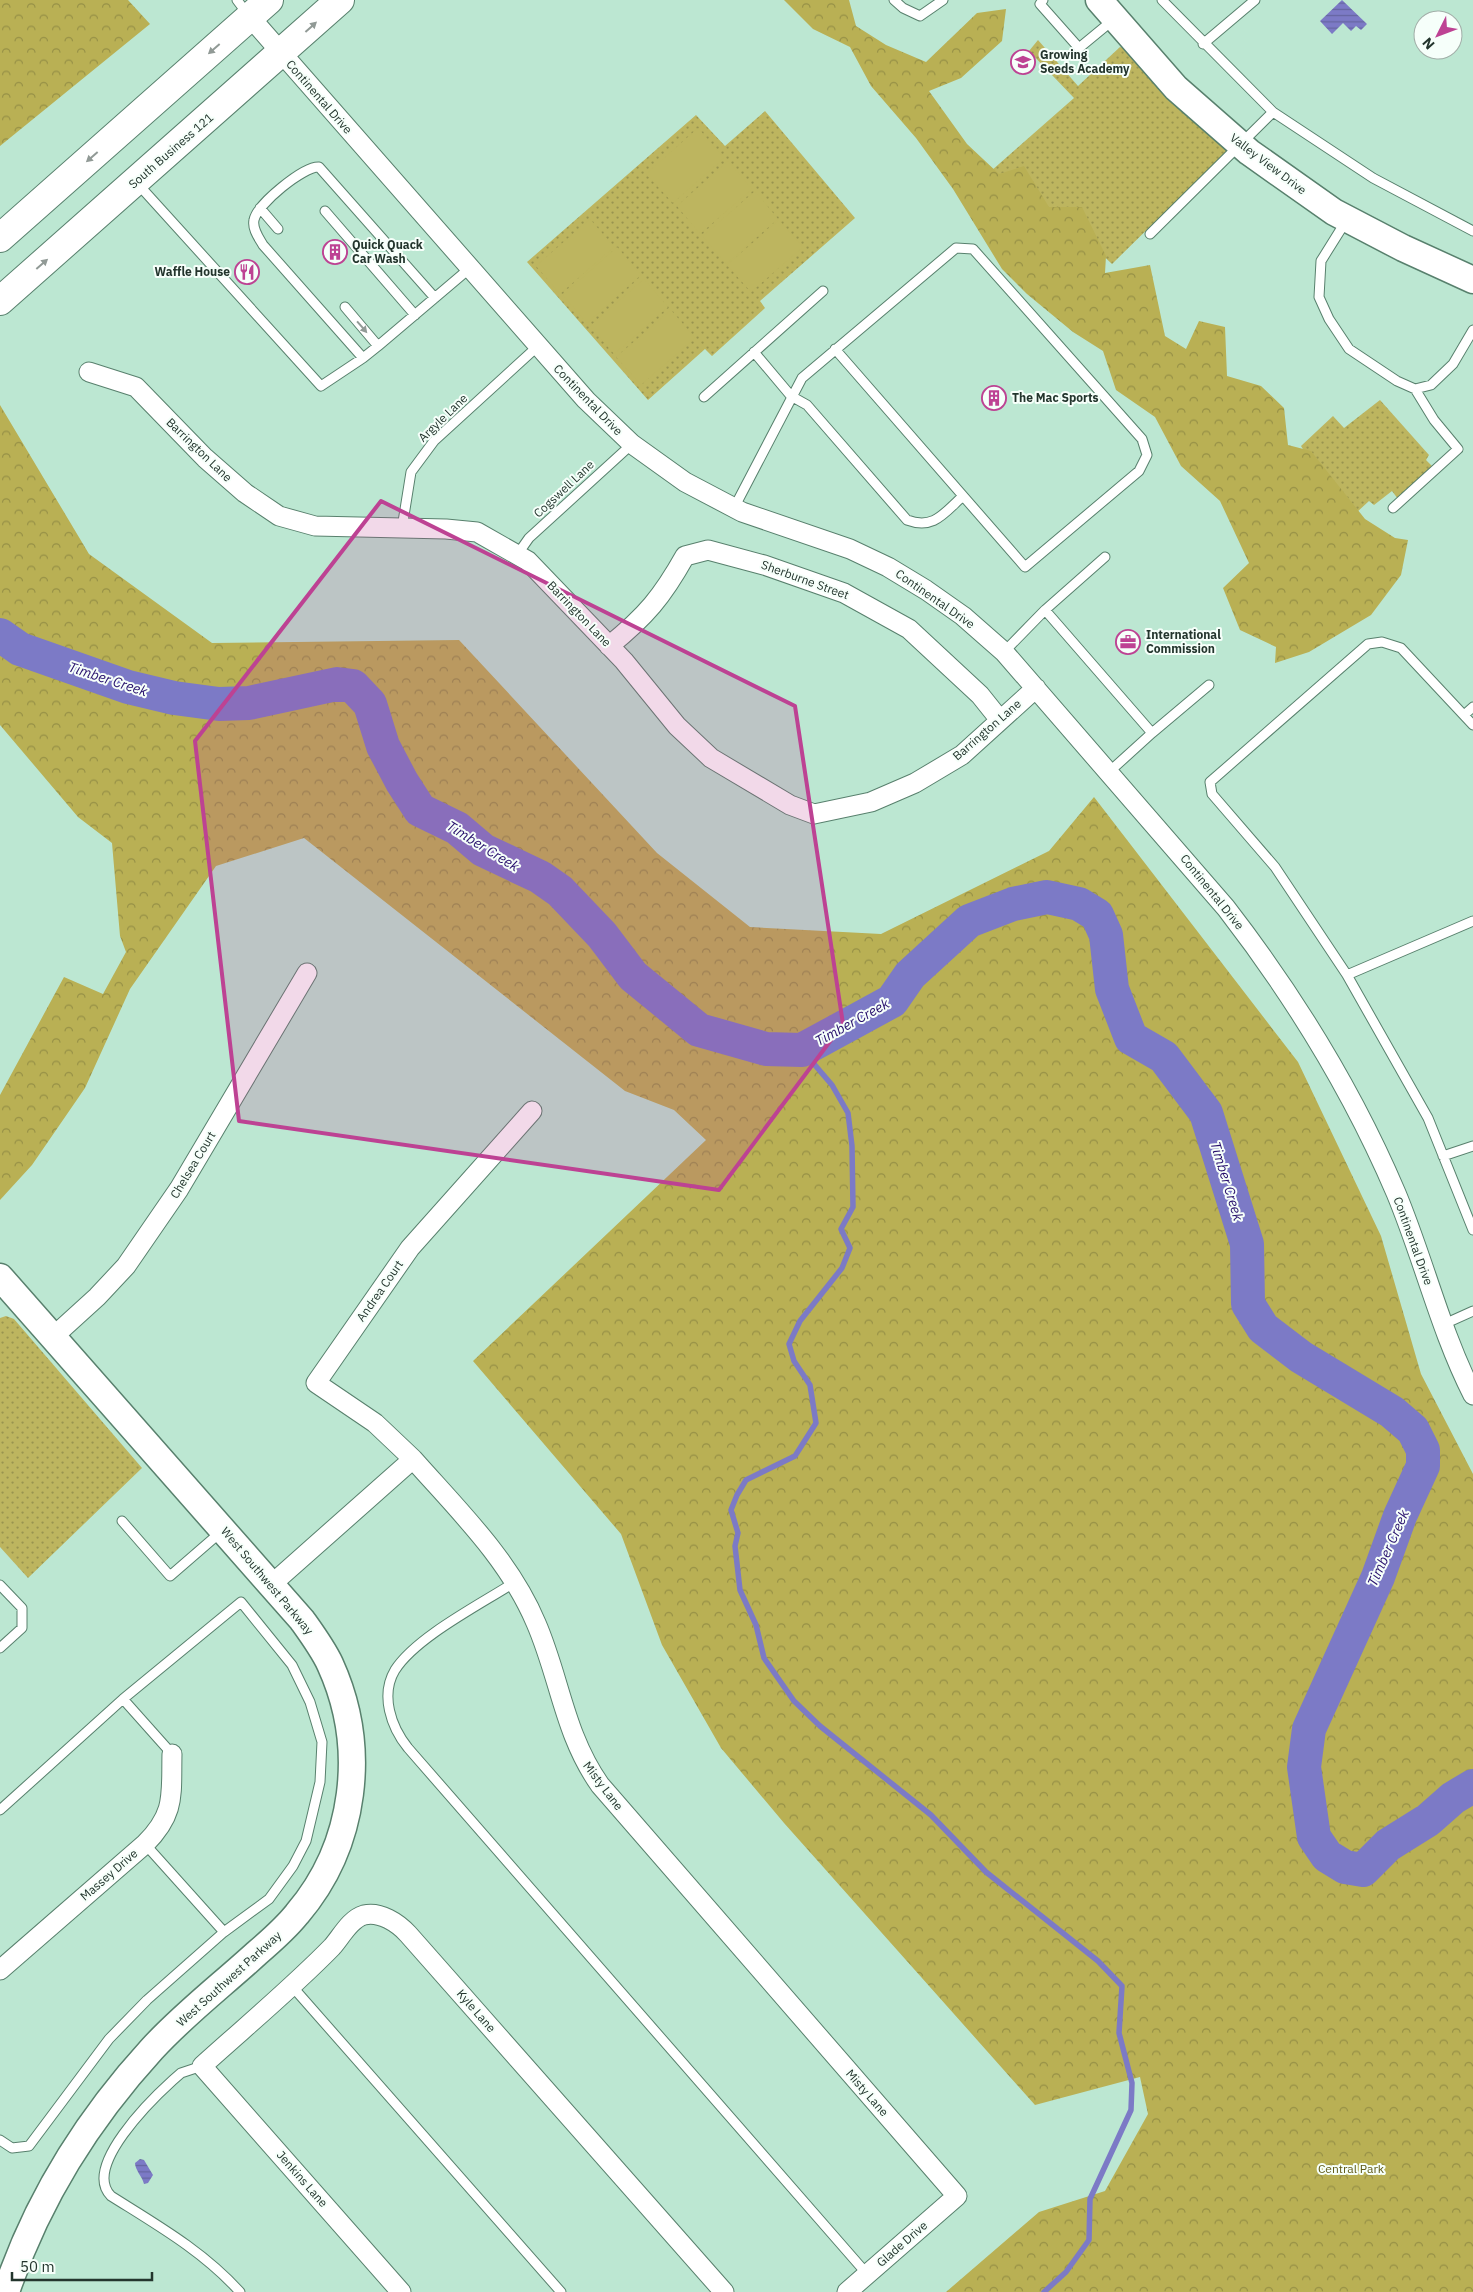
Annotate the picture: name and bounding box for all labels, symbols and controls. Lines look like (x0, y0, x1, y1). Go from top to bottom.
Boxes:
north arrow (1413, 10, 1463, 60)
one-way arrow (304, 21, 317, 32)
text: N (1418, 34, 1438, 53)
one-way arrow (207, 44, 220, 55)
place label: Growing Seeds Academy (1040, 47, 1130, 76)
school or university icon: Growing Seeds Academy (1010, 49, 1036, 75)
street label: Continental Drive (283, 57, 356, 137)
street label: South Business 121 (125, 110, 216, 191)
street label: Valley View Drive (1227, 130, 1310, 197)
one-way arrow (86, 151, 98, 163)
place label: Quick Quack Car Wash (352, 237, 423, 266)
building icon: Quick Quack Car Wash (322, 239, 348, 265)
one-way arrow (36, 258, 48, 270)
restaurant icon: Waffle House (234, 259, 260, 285)
place label: Waffle House (155, 264, 230, 279)
one-way arrow (356, 320, 367, 333)
street label: Continental Drive (551, 361, 626, 439)
building icon: The Mac Sports (981, 385, 1007, 411)
street label: Argyle Lane (415, 390, 471, 445)
place label: The Mac Sports (1012, 390, 1099, 405)
street label: Barrington Lane (163, 415, 236, 485)
street label: Cogswell Lane (530, 457, 597, 520)
street label: Sherburne Street (759, 557, 851, 602)
street label: Continental Drive (893, 566, 978, 632)
street label: Barrington Lane (544, 578, 615, 650)
place label: International Commission (1146, 627, 1221, 656)
office icon: International Commission (1115, 629, 1141, 655)
water label: Timber Creek (66, 658, 150, 700)
street label: Barrington Lane (949, 696, 1024, 763)
water label: Timber Creek (443, 817, 523, 876)
street label: Continental Drive (1177, 851, 1248, 933)
water label: Timber Creek (812, 994, 893, 1050)
street label: Chelsea Court (167, 1129, 218, 1201)
water label: Timber Creek (1206, 1139, 1248, 1224)
street label: Continental Drive (1391, 1195, 1437, 1287)
street label: Andrea Court (353, 1257, 406, 1324)
water label: Timber Creek (1363, 1506, 1413, 1589)
street label: West Southwest Parkway (218, 1524, 317, 1637)
street label: Misty Lane (580, 1758, 627, 1813)
street label: Massey Drive (77, 1845, 141, 1904)
street label: West Southwest Parkway (173, 1928, 284, 2030)
street label: Kyle Lane (454, 1986, 499, 2036)
street label: Misty Lane (843, 2066, 892, 2120)
street label: Jenkins Lane (274, 2147, 331, 2210)
park label: Central Park (1318, 2161, 1385, 2176)
street label: Glade Drive (873, 2217, 930, 2270)
scale bar (12, 2250, 152, 2282)
text: 50 m (20, 2257, 55, 2276)

